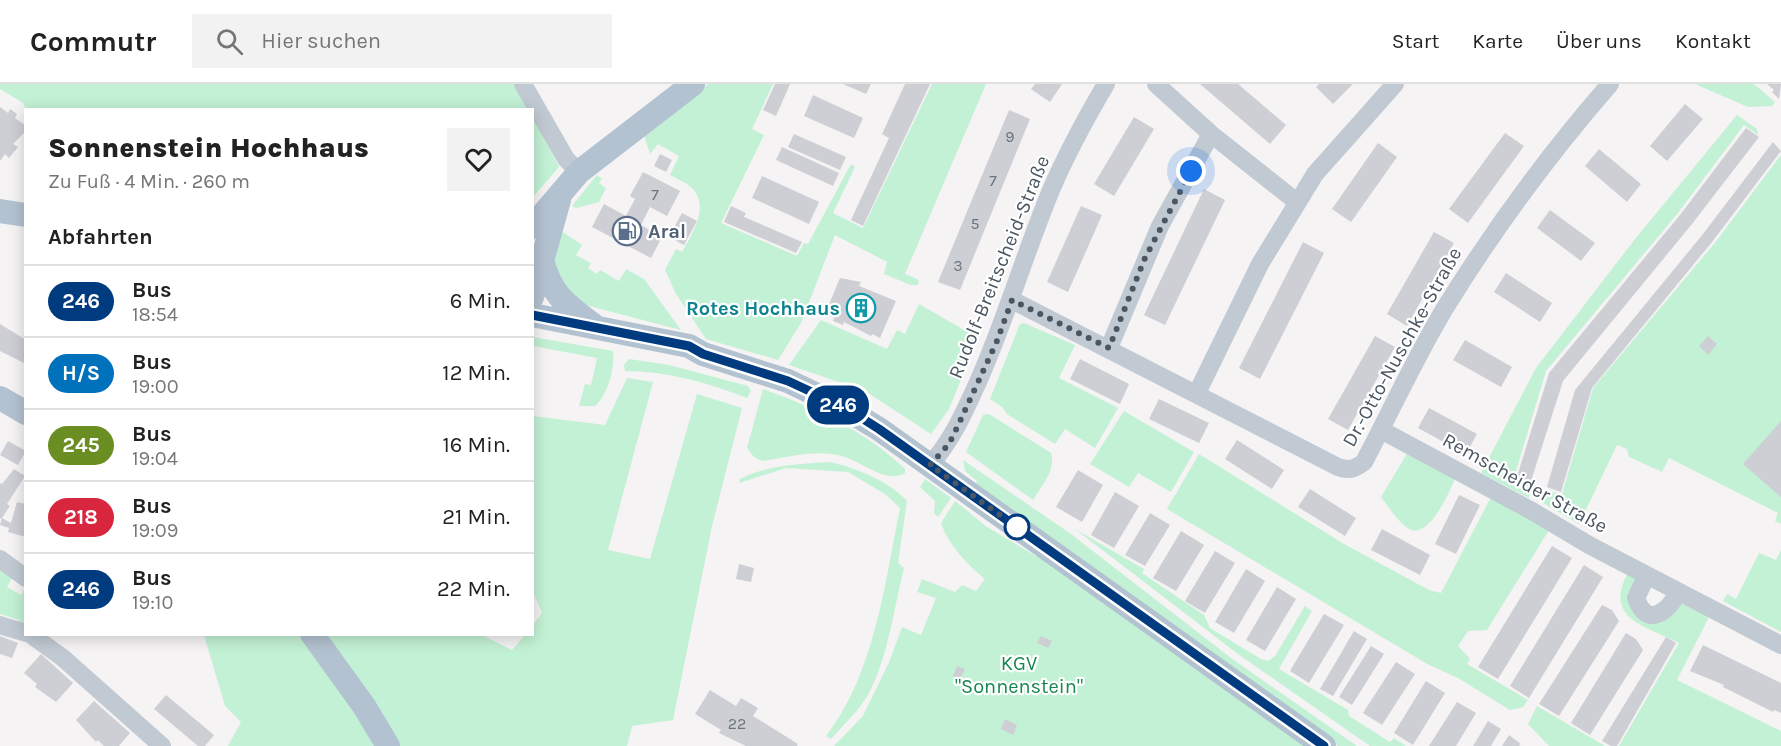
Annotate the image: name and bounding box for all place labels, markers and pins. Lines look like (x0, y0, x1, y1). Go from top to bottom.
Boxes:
fuel station icon: Aral (611, 215, 643, 247)
place label: Aral (648, 220, 686, 243)
building icon: Rotes Hochhaus (845, 292, 877, 324)
place label: Rotes Hochhaus (686, 297, 840, 320)
unlabelled marker (1004, 514, 1030, 540)

